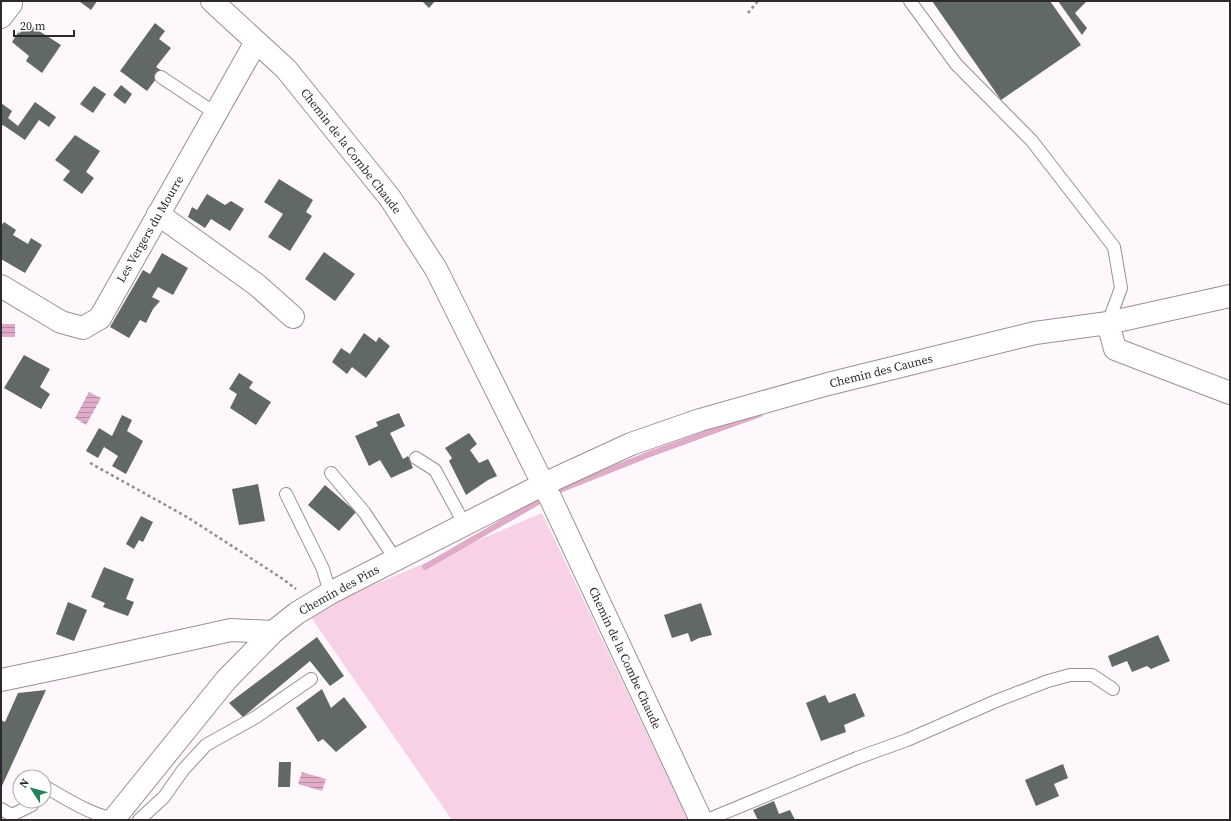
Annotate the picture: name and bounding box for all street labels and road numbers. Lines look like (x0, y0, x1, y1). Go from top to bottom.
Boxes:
street label: Chemin de la Combe Chaude (297, 85, 405, 217)
street label: Les Vergers du Mourre (113, 173, 187, 285)
street label: Chemin des Caunes (828, 350, 934, 392)
street label: Chemin des Pins (296, 561, 382, 619)
street label: Chemin de la Combe Chaude (585, 584, 665, 732)

